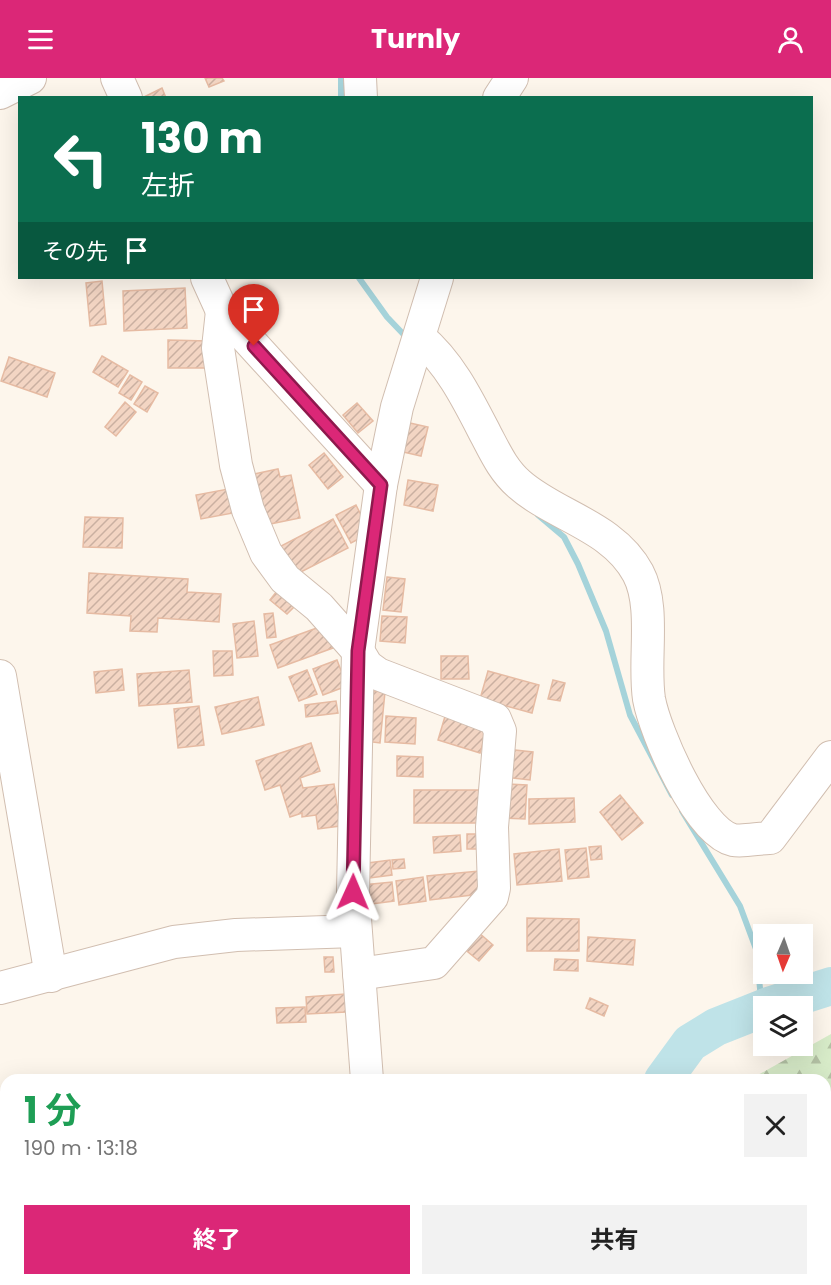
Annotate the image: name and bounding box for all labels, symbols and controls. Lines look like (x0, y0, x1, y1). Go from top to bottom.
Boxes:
text: Turnly (371, 20, 460, 57)
icon: menu (24, 23, 57, 56)
icon: person (774, 23, 807, 56)
text: 130 m (141, 109, 263, 168)
icon: left (42, 120, 120, 198)
text: 左折 (141, 167, 195, 204)
icon: arrive (120, 234, 153, 267)
text: その先 (42, 236, 108, 267)
pin (228, 284, 279, 346)
icon: arrive (237, 293, 270, 326)
position arrow (321, 860, 385, 924)
north arrow (753, 924, 813, 984)
map controls (753, 924, 813, 1056)
button: layers (753, 996, 813, 1056)
text: 1 分 (24, 1085, 81, 1136)
button: close (744, 1094, 807, 1157)
text: 190 m · 13:18 (24, 1134, 138, 1162)
button: 終了 (24, 1205, 410, 1274)
button: 共有 (422, 1205, 807, 1274)

